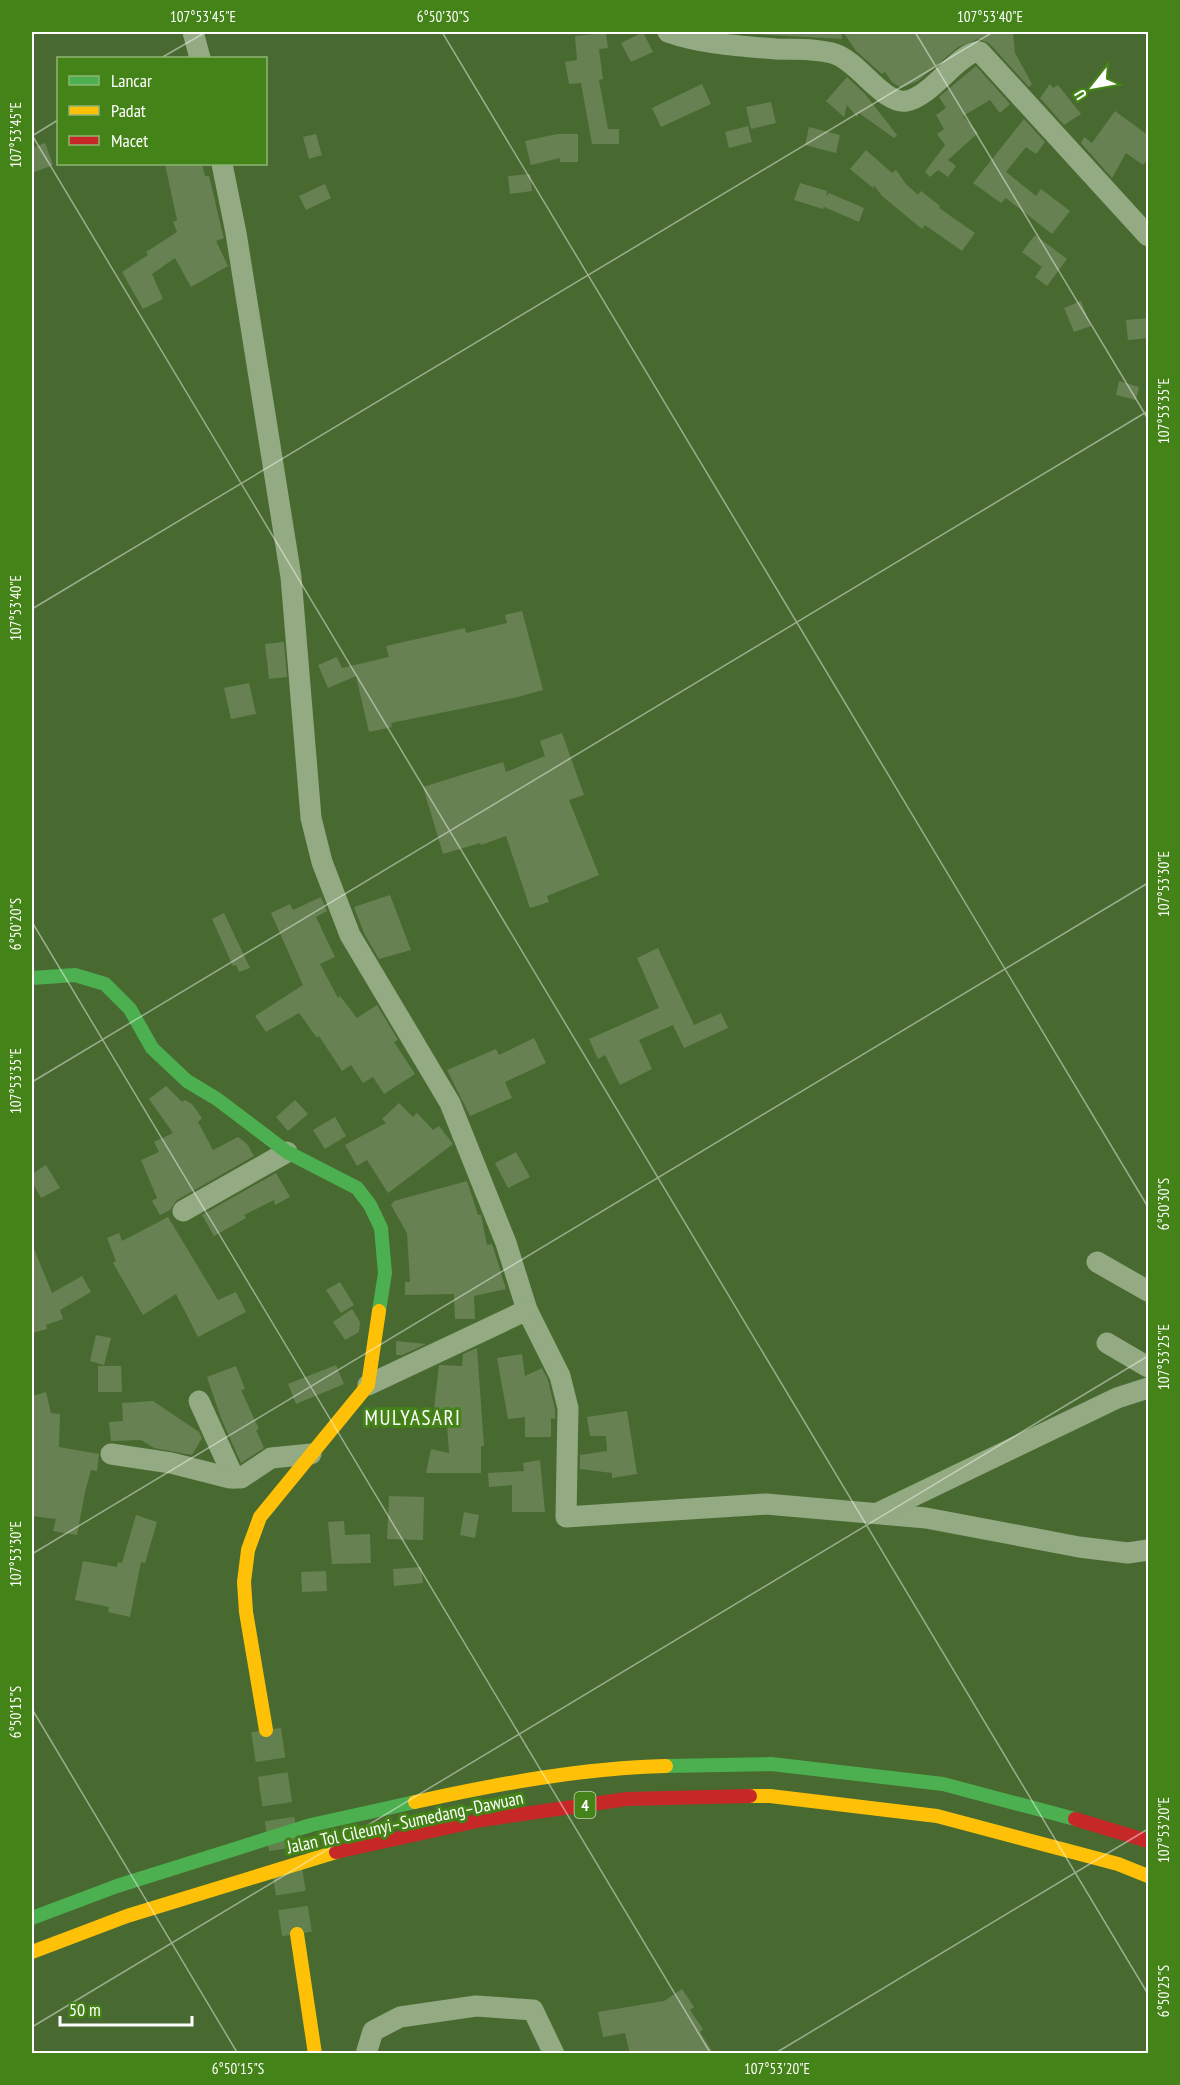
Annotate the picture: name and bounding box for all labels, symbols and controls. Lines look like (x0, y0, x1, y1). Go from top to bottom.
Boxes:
text: 107°53'45"E (170, 7, 236, 26)
text: 6°50'30"S (417, 7, 469, 26)
text: 107°53'40"E (957, 7, 1023, 26)
legend (57, 57, 267, 165)
north arrow (1063, 57, 1123, 117)
text: Lancar (111, 69, 152, 92)
text: U (1069, 86, 1091, 103)
text: Padat (111, 99, 146, 122)
text: 107°53'45"E (6, 102, 25, 168)
text: Macet (111, 129, 148, 152)
text: 107°53'35"E (1154, 378, 1173, 444)
text: 107°53'40"E (6, 575, 25, 641)
text: 107°53'30"E (1154, 851, 1173, 917)
text: 6°50'20"S (6, 898, 25, 950)
text: 107°53'35"E (6, 1048, 25, 1114)
text: 6°50'30"S (1154, 1178, 1173, 1230)
text: 107°53'25"E (1154, 1324, 1173, 1390)
district label: MULYASARI (365, 1404, 461, 1431)
text: 107°53'30"E (6, 1521, 25, 1587)
text: 6°50'15"S (6, 1686, 25, 1738)
street label: Jalan Tol Cileunyi–Sumedang–Dawuan (284, 1786, 525, 1859)
road number: 4 (574, 1792, 596, 1818)
text: 107°53'20"E (1154, 1797, 1173, 1863)
text: 6°50'25"S (1154, 1965, 1173, 2017)
scale bar (60, 1989, 192, 2027)
text: 50 m (69, 1998, 101, 2021)
text: 6°50'15"S (212, 2059, 264, 2078)
text: 107°53'20"E (744, 2059, 810, 2078)

